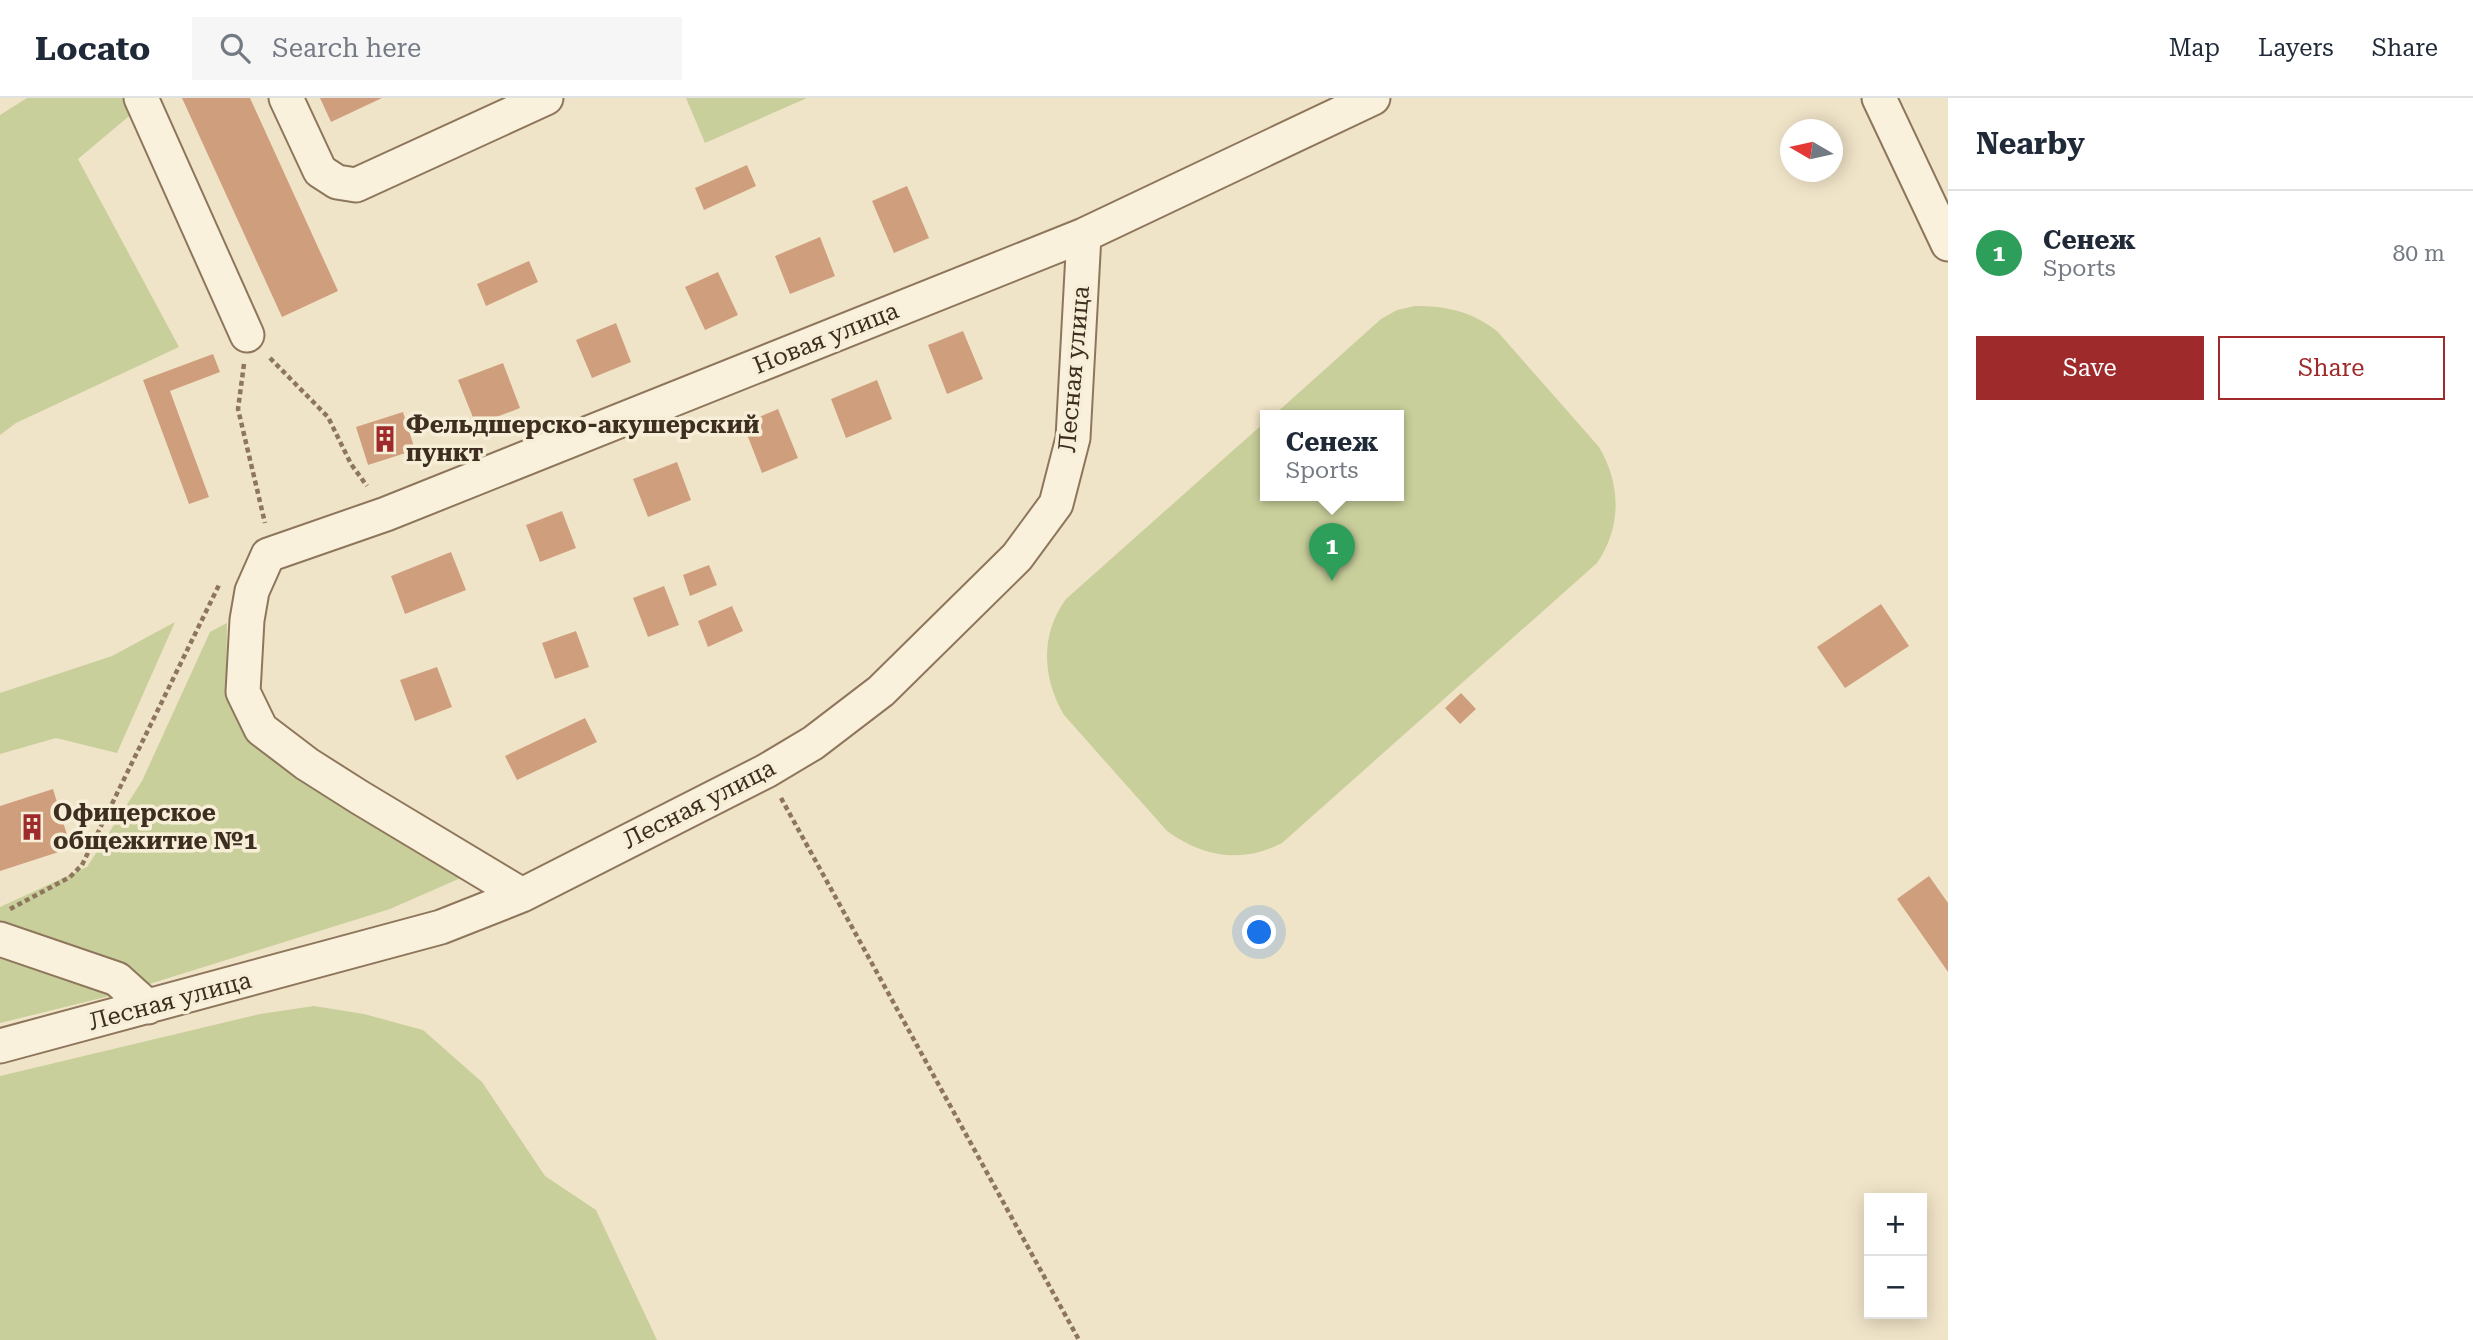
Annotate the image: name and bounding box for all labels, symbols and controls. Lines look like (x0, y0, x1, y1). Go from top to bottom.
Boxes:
search box (192, 17, 682, 80)
text: Locato (35, 29, 150, 68)
icon: search (216, 29, 254, 67)
text: Search here (272, 33, 421, 63)
text: Map (2169, 34, 2220, 62)
text: Layers (2258, 34, 2334, 62)
text: Share (2372, 34, 2438, 62)
north arrow (1780, 119, 1843, 182)
text: Nearby (1976, 126, 2085, 161)
text: Сенеж (2043, 225, 2136, 255)
text: 1 (1993, 240, 2005, 267)
text: 80 m (2392, 240, 2445, 267)
text: Sports (2043, 255, 2116, 282)
street label: Лесная улица (1053, 285, 1095, 453)
street label: Новая улица (749, 296, 903, 380)
button: Save (1976, 336, 2204, 400)
button: Share (2218, 336, 2445, 400)
popup (1260, 410, 1404, 501)
place label: Фельдшерско-акушерский пункт (406, 411, 759, 467)
building icon: Фельдшерско-акушерский пункт (370, 424, 400, 454)
text: Сенеж (1286, 427, 1378, 457)
text: Sports (1286, 457, 1358, 484)
pin: 1 (1309, 523, 1355, 581)
street label: Лесная улица (618, 754, 780, 854)
place label: Офицерское общежитие №1 (53, 799, 257, 855)
building icon: Офицерское общежитие №1 (17, 812, 47, 842)
your location (1242, 915, 1276, 949)
street label: Лесная улица (86, 966, 254, 1036)
map controls (1864, 1193, 1927, 1319)
button: + (1864, 1193, 1927, 1256)
button: − (1864, 1256, 1927, 1319)

